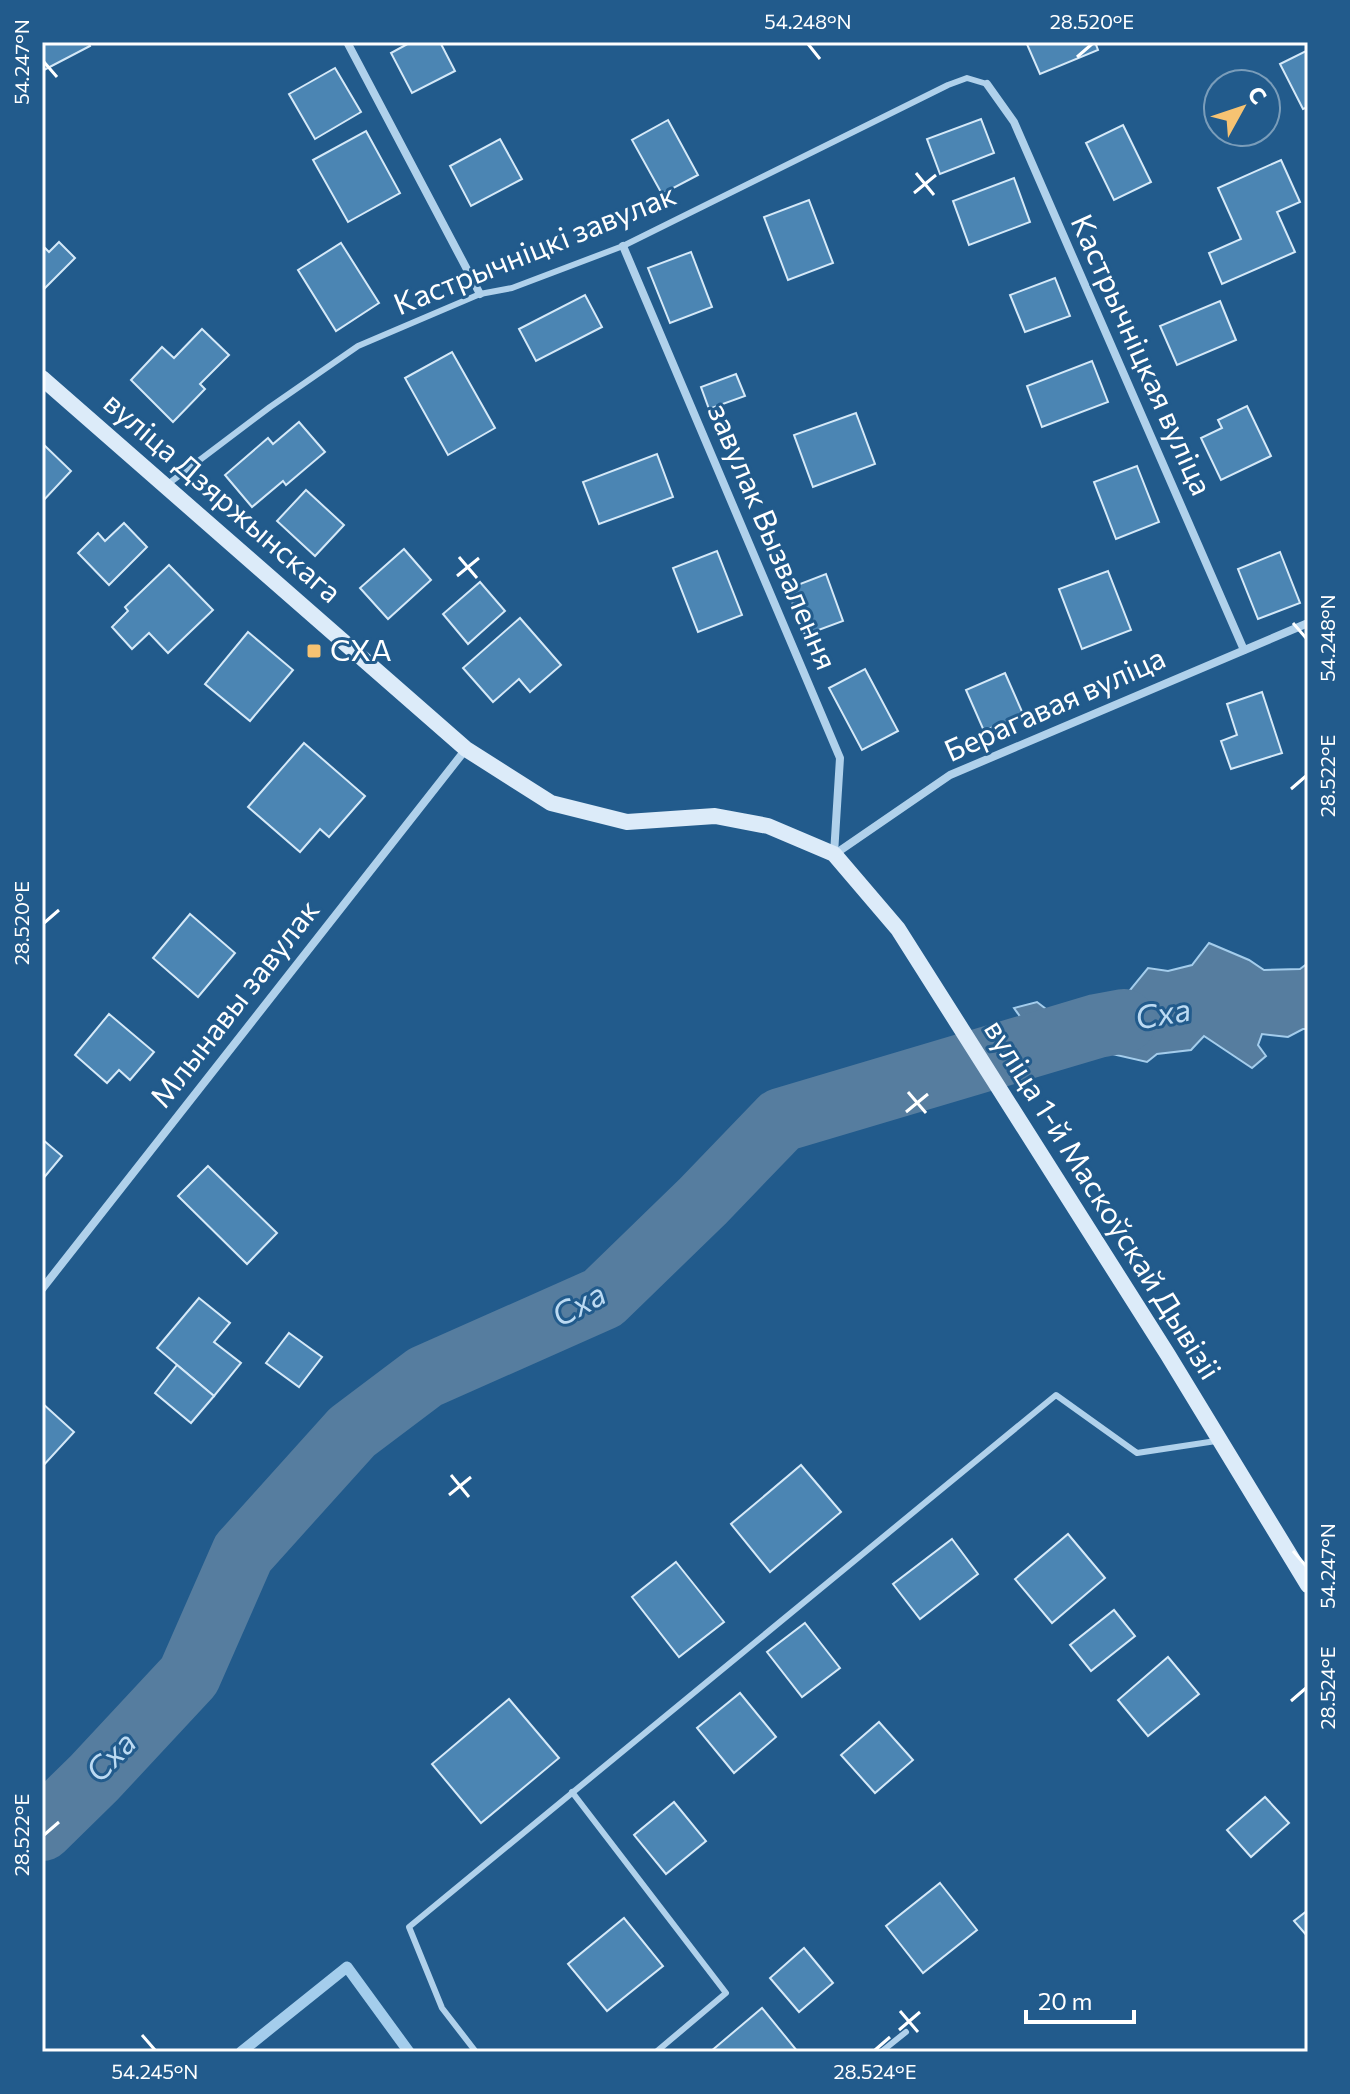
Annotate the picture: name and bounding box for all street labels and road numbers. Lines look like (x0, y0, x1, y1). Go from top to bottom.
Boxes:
street label: Кастрычніцкі завулак (388, 174, 681, 321)
street label: Кастрычніцкая вуліца (1065, 208, 1222, 500)
street label: вуліца Дзяржынскага (97, 383, 350, 609)
street label: завулак Вызвалення (702, 397, 847, 675)
street label: Берагавая вуліца (938, 637, 1170, 768)
street label: Млынавы завулак (141, 891, 326, 1114)
street label: вуліца 1-й Маскоўскай Дывізіі (978, 1012, 1230, 1385)

